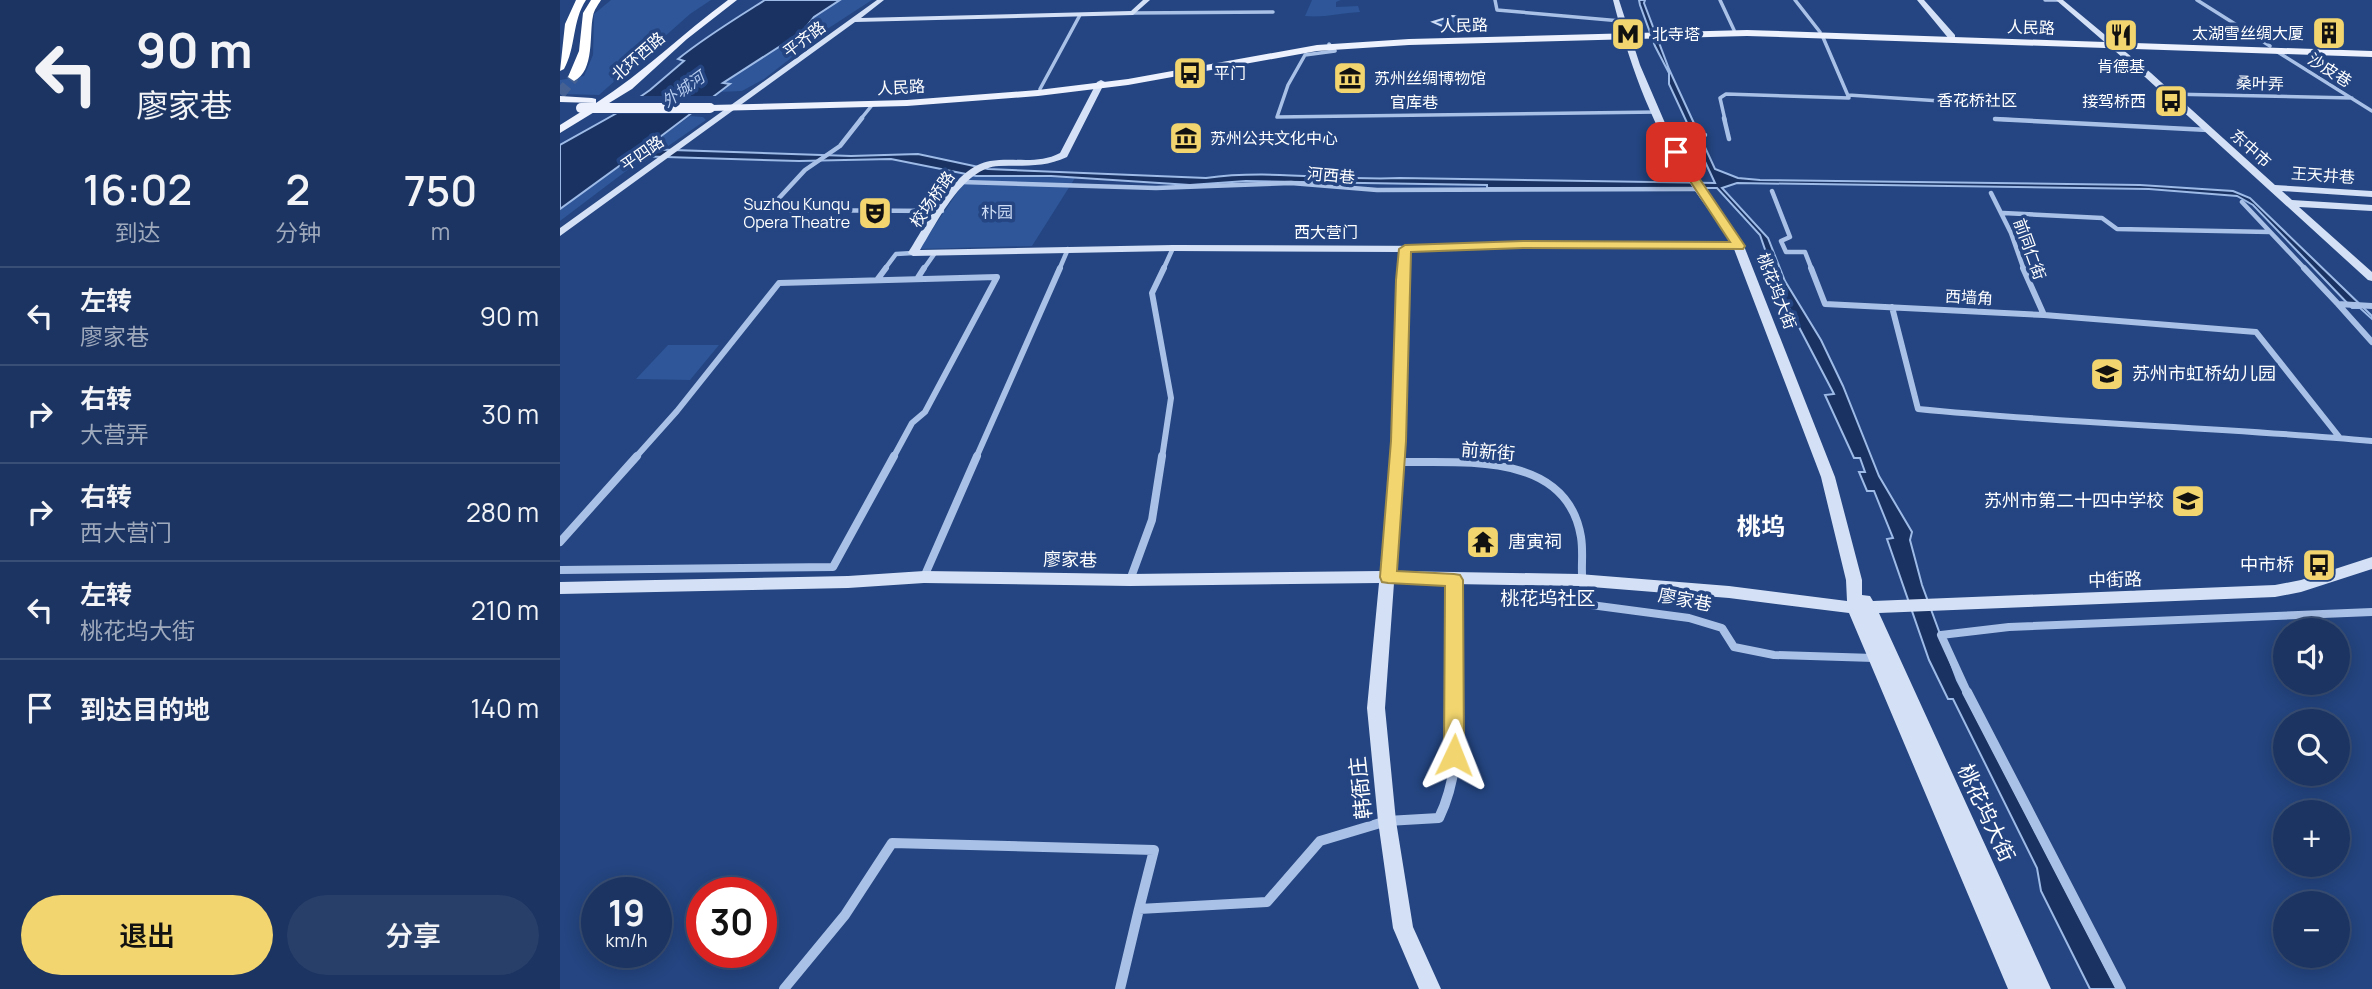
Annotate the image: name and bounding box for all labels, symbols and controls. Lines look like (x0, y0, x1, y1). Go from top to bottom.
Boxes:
street label: 人民路 (1440, 14, 1488, 36)
building icon: 太湖雪丝绸大厦 (2310, 14, 2348, 52)
metro station icon: 北寺塔 (1609, 15, 1647, 53)
street label: 人民路 (2007, 15, 2055, 39)
text: 90 m (136, 16, 253, 83)
street label: 平齐路 (778, 16, 830, 62)
restaurant icon: 肯德基 (2102, 16, 2140, 54)
place label: 太湖雪丝绸大厦 (2192, 22, 2304, 44)
place label: 北寺塔 (1652, 23, 1700, 45)
street label: 北环西路 (607, 27, 669, 85)
icon: left (21, 28, 112, 119)
street label: 沙皮巷 (2304, 48, 2356, 92)
bus stop icon: 平门 (1171, 54, 1209, 92)
place label: 肯德基 (2097, 55, 2145, 77)
museum icon: 苏州丝绸博物馆 (1331, 59, 1369, 97)
place label: 平门 (1214, 62, 1246, 84)
water label: 外城河 (657, 64, 711, 112)
place label: 苏州丝绸博物馆 (1374, 67, 1486, 89)
street label: 桑叶弄 (2236, 71, 2284, 95)
street label: 人民路 (876, 75, 926, 99)
bus stop icon: 接驾桥西 (2152, 82, 2190, 120)
text: 廖家巷 (136, 83, 232, 127)
district label: 香花桥社区 (1937, 89, 2017, 111)
place label: 接驾桥西 (2082, 90, 2146, 112)
street label: 官库巷 (1390, 91, 1438, 113)
museum icon: 苏州公共文化中心 (1167, 119, 1205, 157)
pin (1646, 122, 1706, 182)
street label: 东中市 (2226, 124, 2276, 172)
place label: 苏州公共文化中心 (1210, 127, 1338, 149)
street label: 平四路 (616, 130, 668, 176)
icon: arrive (1657, 133, 1695, 171)
text: 16:02 (83, 160, 192, 218)
text: 2 (286, 160, 310, 218)
text: 750 (404, 161, 477, 219)
street label: 河西巷 (1306, 162, 1356, 188)
street label: 王天井巷 (2290, 162, 2356, 188)
street label: 校场桥路 (905, 166, 959, 232)
place label: Suzhou Kunqu Opera Theatre (744, 193, 850, 233)
theatre icon: Suzhou Kunqu Opera Theatre (856, 194, 894, 232)
park label: 朴园 (981, 201, 1013, 223)
text: m (431, 215, 450, 247)
street label: 前同仁街 (2009, 215, 2051, 283)
text: 到达 (114, 216, 160, 248)
text: 分钟 (275, 216, 321, 248)
street label: 西大营门 (1294, 221, 1358, 243)
street label: 桃花坞大街 (1752, 250, 1802, 332)
text: 左转 (80, 282, 132, 318)
street label: 西墙角 (1944, 285, 1994, 309)
icon: left (21, 297, 59, 335)
text: 90 m (480, 298, 539, 334)
text: 廖家巷 (80, 320, 149, 352)
school or university icon: 苏州市虹桥幼儿园 (2088, 355, 2126, 393)
place label: 苏州市虹桥幼儿园 (2132, 361, 2276, 385)
text: 右转 (80, 380, 132, 416)
icon: right (21, 395, 59, 433)
text: 30 m (482, 396, 539, 432)
text: 大营弄 (80, 418, 149, 450)
street label: 前新街 (1460, 437, 1516, 465)
text: 右转 (80, 478, 132, 514)
school or university icon: 苏州市第二十四中学校 (2169, 482, 2207, 520)
place label: 苏州市第二十四中学校 (1984, 488, 2164, 512)
icon: right (21, 493, 59, 531)
text: 280 m (466, 494, 539, 530)
district label: 桃坞 (1737, 509, 1785, 542)
text: 西大营门 (80, 516, 172, 548)
temple icon: 唐寅祠 (1464, 523, 1502, 561)
place label: 唐寅祠 (1508, 529, 1562, 553)
bus stop icon: 中市桥 (2300, 546, 2338, 584)
street label: 廖家巷 (1043, 547, 1097, 571)
place label: 中市桥 (2240, 552, 2294, 576)
street label: 中街路 (2088, 566, 2142, 592)
text: 左转 (80, 576, 132, 612)
street label: 廖家巷 (1656, 582, 1714, 616)
district label: 桃花坞社区 (1500, 585, 1596, 611)
icon: left (21, 591, 59, 629)
text: 210 m (471, 592, 539, 628)
text: 桃花坞大街 (80, 614, 195, 646)
map controls (2273, 618, 2350, 968)
button: sound (2273, 618, 2350, 695)
icon: arrive (21, 689, 59, 727)
text: 140 m (470, 690, 539, 726)
text: 到达目的地 (80, 691, 210, 727)
button: search (2273, 709, 2350, 786)
position arrow (1417, 718, 1491, 792)
street label: 韩衙庄 (1343, 755, 1377, 821)
street label: 桃花坞大街 (1952, 759, 2022, 866)
button: + (2273, 800, 2350, 877)
speed limit sign: 30 (686, 877, 777, 968)
text: 19 (608, 889, 645, 937)
button: − (2273, 891, 2350, 968)
button: 退出 (21, 895, 273, 975)
button: 分享 (287, 895, 539, 975)
text: km/h (606, 928, 647, 952)

